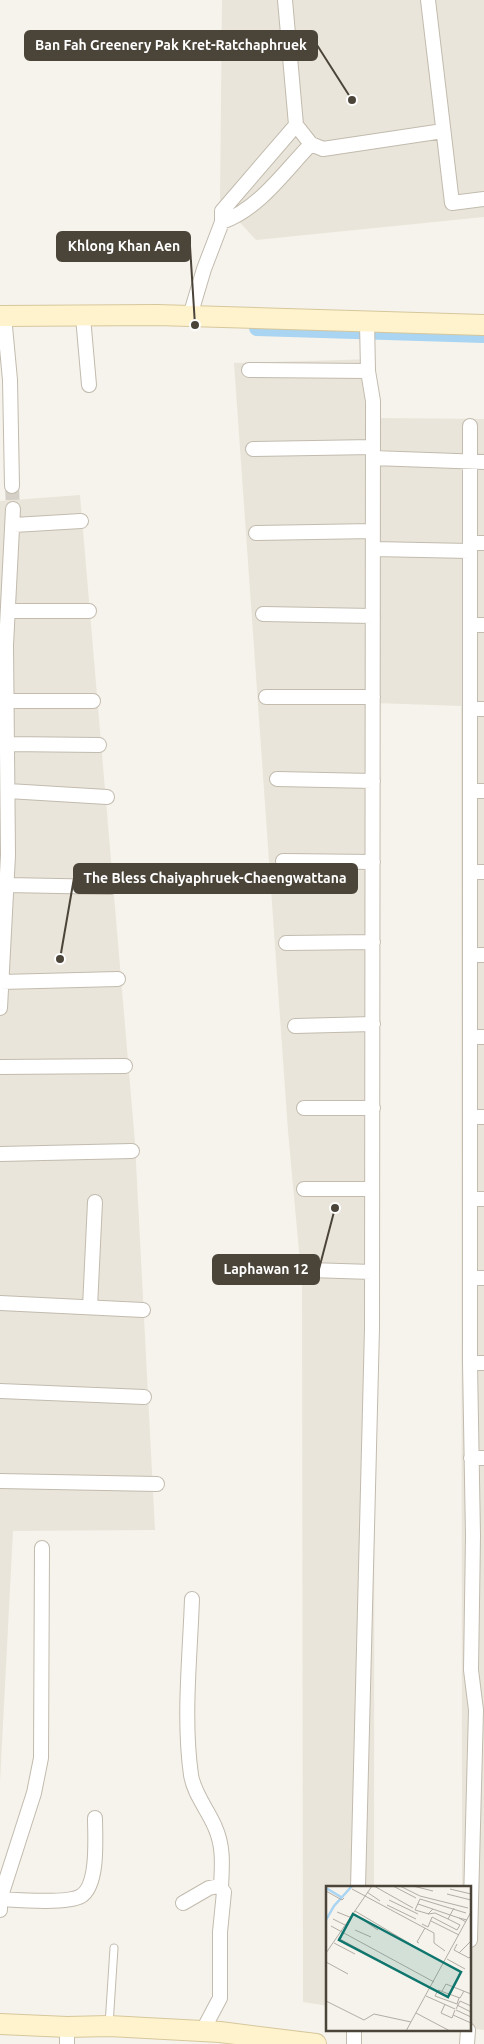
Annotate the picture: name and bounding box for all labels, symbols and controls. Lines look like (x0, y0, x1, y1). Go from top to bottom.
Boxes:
callout: Ban Fah Greenery Pak Kret-Ratchaphruek (25, 31, 317, 60)
text: Ban Fah Greenery Pak Kret-Ratchaphruek (35, 37, 307, 53)
callout: Khlong Khan Aen (57, 232, 190, 261)
text: Khlong Khan Aen (68, 238, 180, 254)
callout: The Bless Chaiyaphruek-Chaengwattana (74, 864, 357, 893)
text: The Bless Chaiyaphruek-Chaengwattana (84, 870, 347, 886)
callout: Laphawan 12 (213, 1255, 319, 1284)
text: Laphawan 12 (223, 1261, 309, 1277)
inset map (326, 1886, 472, 2032)

